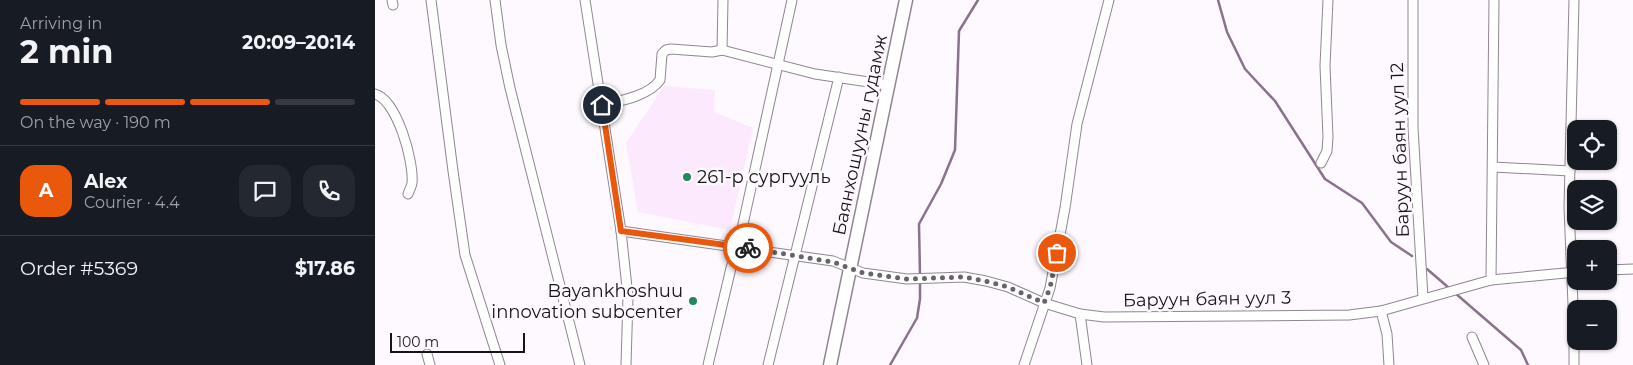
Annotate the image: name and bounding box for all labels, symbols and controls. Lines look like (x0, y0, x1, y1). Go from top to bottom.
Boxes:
text: Arriving in (20, 14, 102, 33)
text: 20:09–20:14 (242, 31, 355, 54)
text: 2 min (20, 32, 113, 71)
street label: Баянхошууны гудамж (828, 33, 892, 237)
street label: Баруун баян уул 12 (1386, 62, 1414, 238)
pin (581, 84, 623, 126)
icon: home (588, 91, 616, 119)
text: On the way · 190 m (20, 113, 171, 132)
map controls (1567, 120, 1617, 350)
button: locate (1567, 120, 1617, 170)
button: chat (239, 165, 291, 217)
button: phone (303, 165, 355, 217)
place label: 261-р сургууль (697, 166, 831, 188)
text: Alex (84, 170, 127, 193)
marker: 261-р сургууль (681, 171, 693, 183)
text: A (39, 179, 53, 202)
button: layers (1567, 180, 1617, 230)
text: Courier · 4.4 (84, 193, 180, 212)
courier (723, 223, 773, 273)
pin (1036, 232, 1078, 274)
icon: bike (734, 234, 762, 262)
icon: bag (1043, 239, 1071, 267)
button: + (1567, 240, 1617, 290)
text: Order #5369 (20, 257, 138, 280)
text: $17.86 (295, 257, 355, 280)
place label: Bayankhoshuu innovation subcenter (491, 280, 683, 323)
street label: Баруун баян уул 3 (1123, 287, 1291, 311)
marker: Bayankhoshuu innovation subcenter (687, 295, 699, 307)
button: − (1567, 300, 1617, 350)
scale bar (390, 330, 525, 353)
text: 100 m (397, 333, 439, 351)

